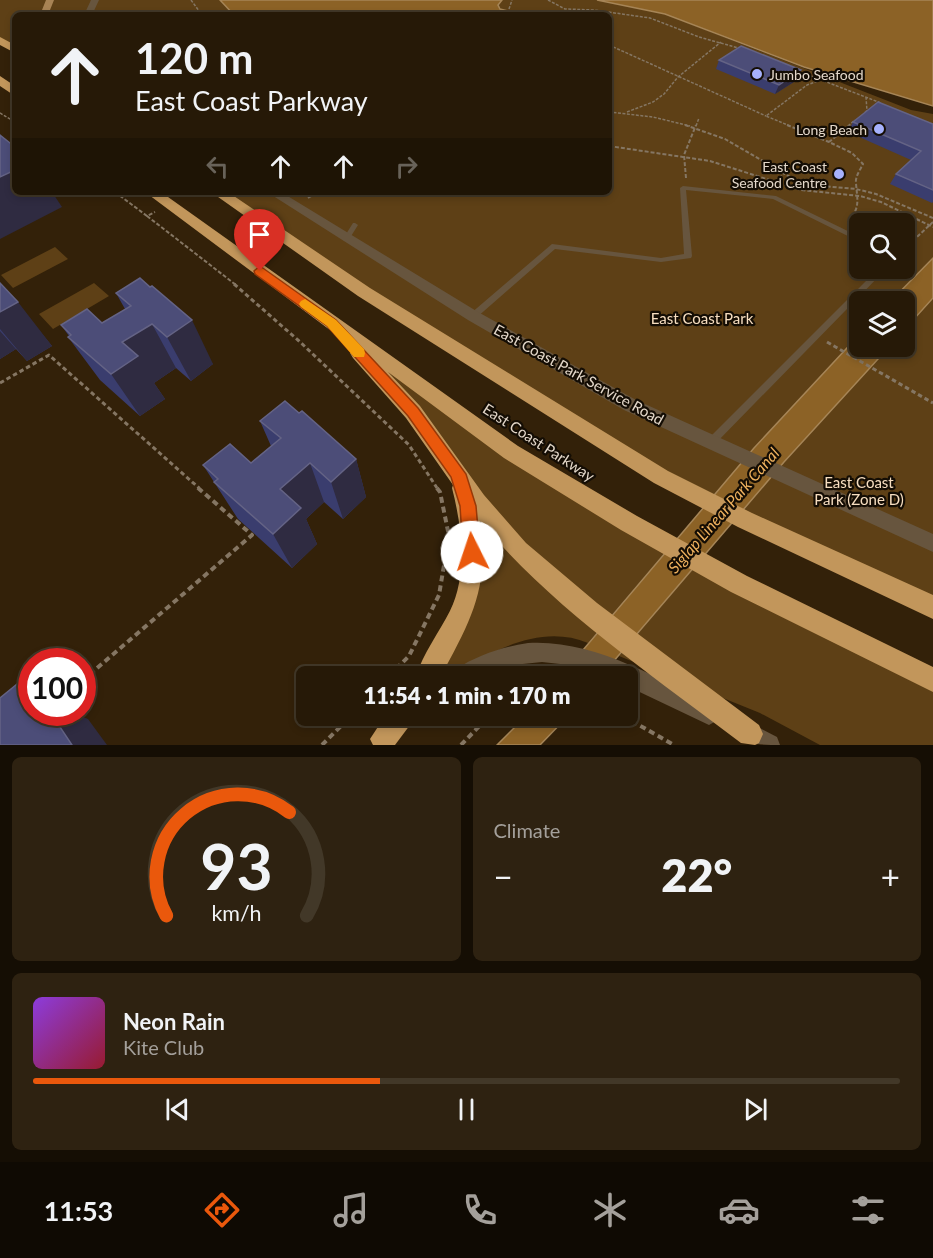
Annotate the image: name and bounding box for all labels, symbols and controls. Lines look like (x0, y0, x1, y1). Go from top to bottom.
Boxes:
text: 120 m (135, 33, 253, 83)
icon: ahead (36, 36, 114, 114)
place label: Jumbo Seafood (769, 66, 864, 83)
marker: Jumbo Seafood (750, 67, 764, 81)
text: East Coast Parkway (135, 84, 368, 117)
place label: Long Beach (796, 121, 867, 138)
marker: Long Beach (872, 122, 886, 136)
icon: left (201, 150, 234, 183)
icon: ahead (264, 150, 297, 183)
icon: ahead (327, 150, 360, 183)
icon: right (390, 150, 423, 183)
place label: East Coast Seafood Centre (732, 158, 827, 191)
marker: East Coast Seafood Centre (832, 167, 846, 181)
pin (234, 209, 285, 271)
map controls (849, 213, 915, 357)
button: search (849, 213, 915, 279)
icon: arrive (243, 218, 276, 251)
button: layers (849, 291, 915, 357)
park label: East Coast Park (651, 309, 754, 327)
street label: East Coast Park Service Road (491, 320, 667, 428)
street label: East Coast Parkway (480, 399, 598, 485)
water label: Siglap Linear Park Canal (663, 443, 783, 576)
park label: East Coast Park (Zone D) (814, 473, 904, 508)
position arrow (440, 520, 504, 584)
speed limit sign: 100 (18, 648, 96, 726)
text: 11:54 · 1 min · 170 m (364, 682, 570, 709)
text: Climate (494, 818, 560, 842)
text: 93 (200, 828, 272, 903)
text: 22° (661, 848, 732, 902)
text: − (494, 856, 513, 896)
text: + (881, 856, 900, 896)
text: km/h (211, 900, 261, 926)
text: Neon Rain (123, 1008, 225, 1035)
text: Kite Club (123, 1035, 204, 1059)
icon: previous (161, 1093, 194, 1126)
icon: pause (450, 1093, 483, 1126)
icon: next (739, 1093, 772, 1126)
icon: directions (201, 1189, 243, 1231)
icon: music (330, 1189, 372, 1231)
icon: phone (459, 1189, 501, 1231)
icon: climate (589, 1189, 631, 1231)
icon: car (718, 1189, 760, 1231)
icon: filters (847, 1189, 889, 1231)
text: 11:53 (44, 1194, 113, 1227)

